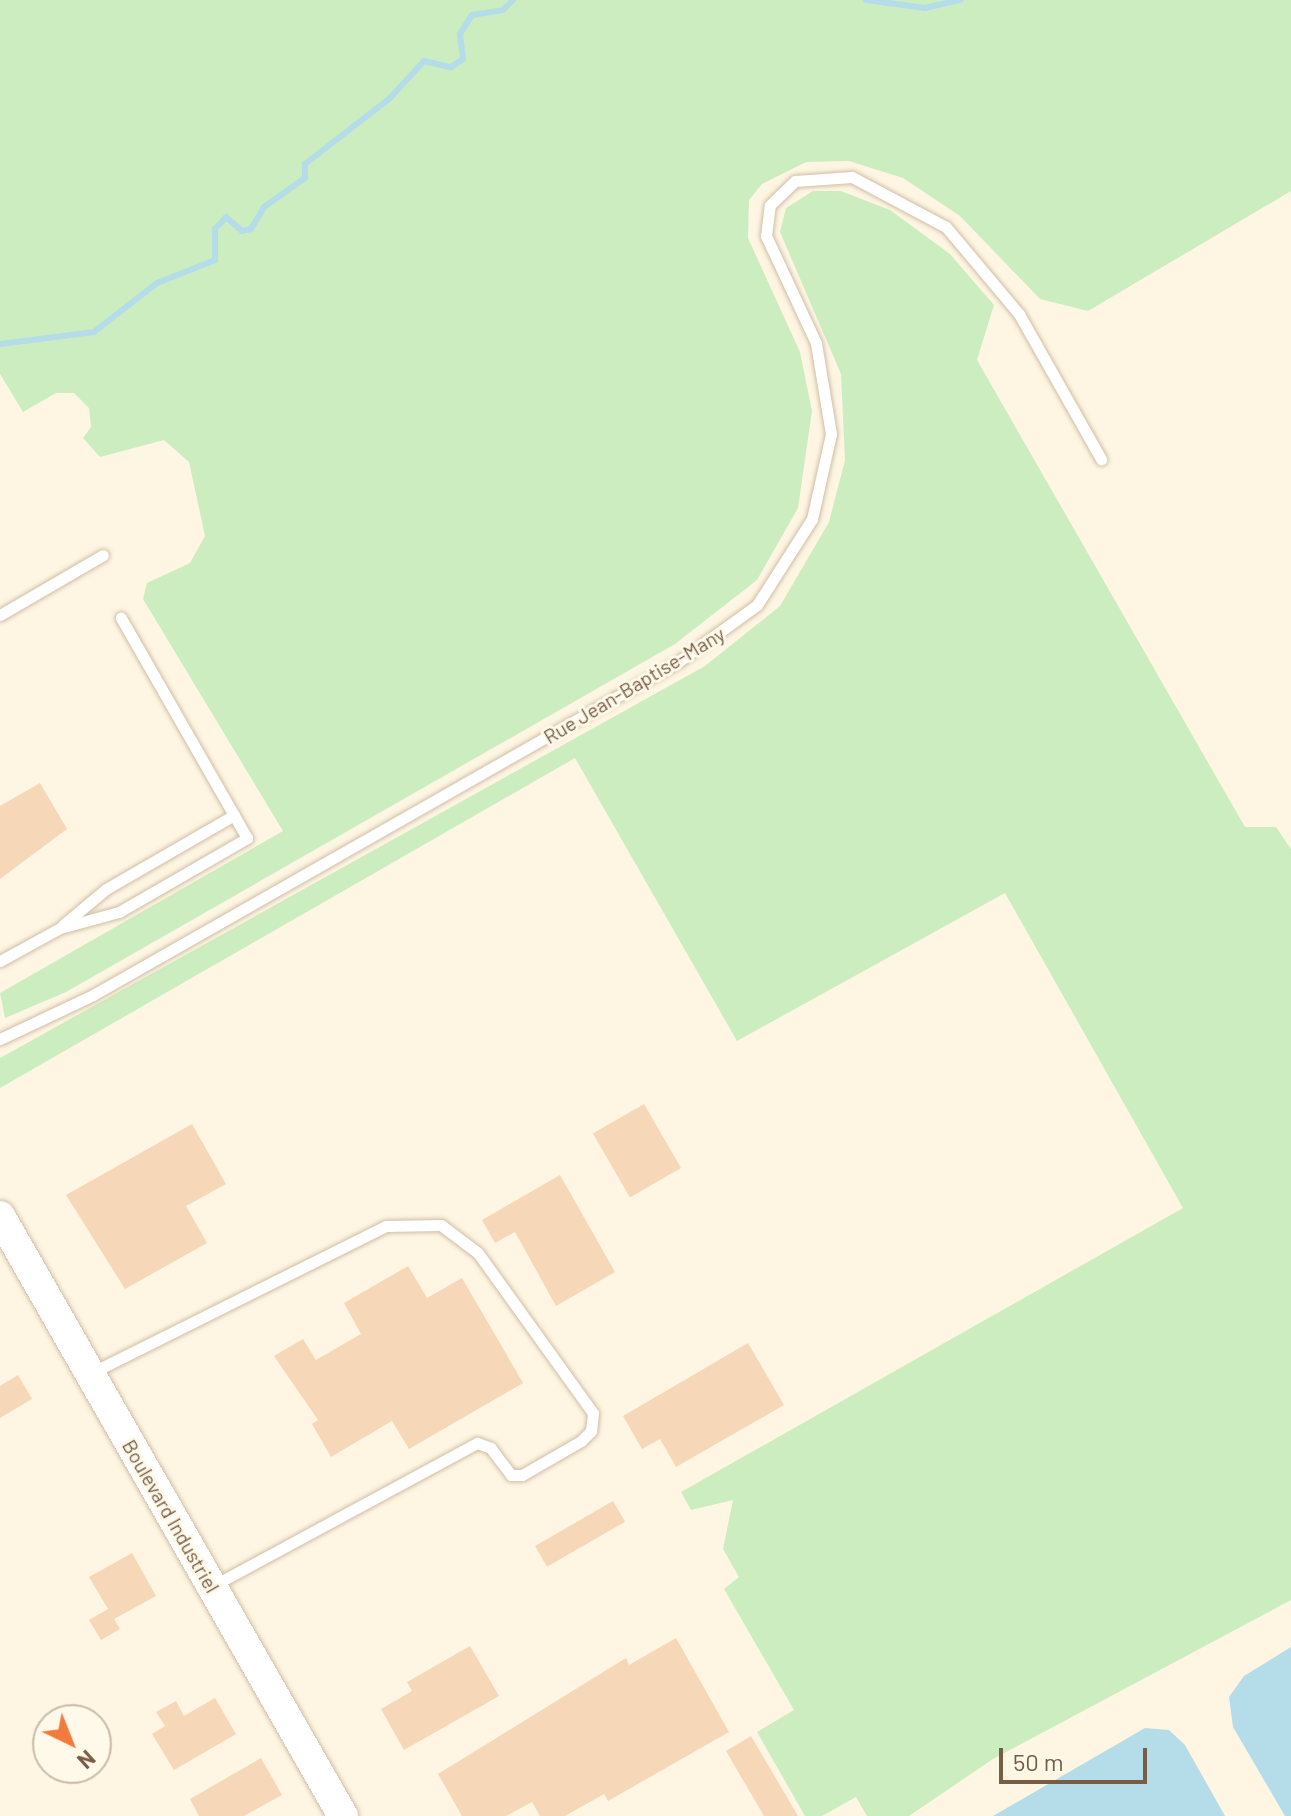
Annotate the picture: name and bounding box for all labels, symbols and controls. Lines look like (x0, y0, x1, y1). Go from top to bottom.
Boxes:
street label: Rue Jean-Baptise-Many (539, 621, 729, 749)
street label: Boulevard Industriel (117, 1435, 225, 1597)
north arrow (32, 1704, 112, 1784)
scale bar (1003, 1732, 1151, 1782)
text: N (73, 1746, 101, 1775)
text: 50 m (1013, 1747, 1064, 1776)

